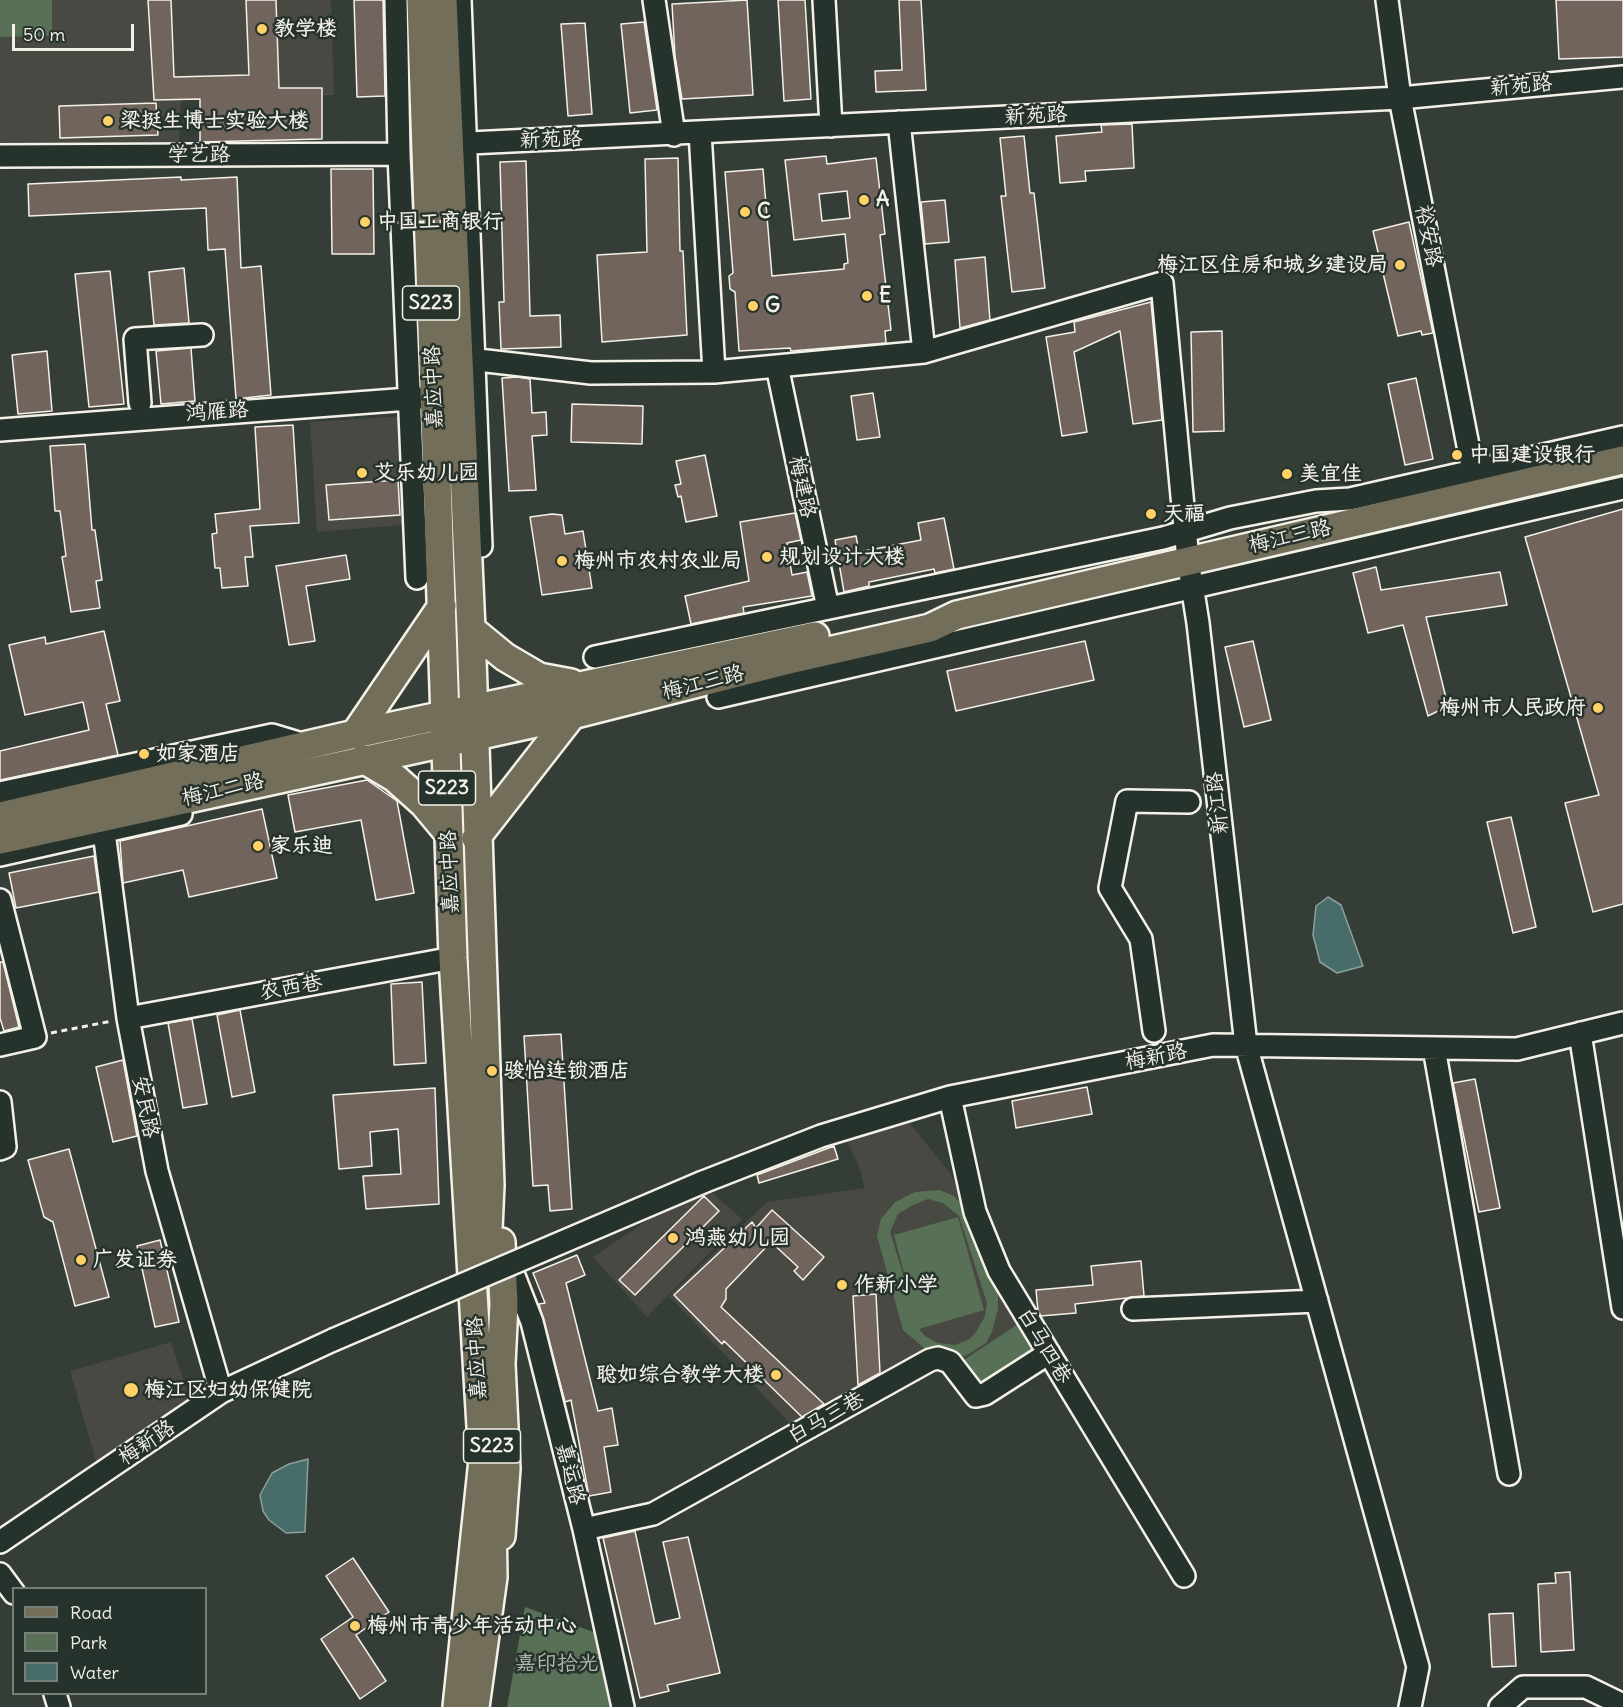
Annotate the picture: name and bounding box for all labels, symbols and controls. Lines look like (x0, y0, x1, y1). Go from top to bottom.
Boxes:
scale bar (15, 12, 136, 50)
place label: 教学楼 (274, 16, 337, 42)
marker: 教学楼 (255, 22, 269, 36)
text: 50 m (23, 23, 65, 46)
street label: 新苑路 (1489, 71, 1553, 101)
street label: 新苑路 (1004, 102, 1068, 130)
place label: 梁挺生博士实验大楼 (120, 108, 309, 134)
marker: 梁挺生博士实验大楼 (101, 114, 115, 128)
street label: 新苑路 (519, 126, 583, 154)
street label: 学艺路 (168, 142, 230, 168)
place label: A (876, 187, 889, 213)
marker: A (857, 193, 871, 207)
place label: C (757, 199, 771, 225)
street label: 裕安路 (1410, 203, 1446, 269)
marker: C (738, 205, 752, 219)
place label: 中国工商银行 (377, 209, 503, 235)
marker: 中国工商银行 (358, 215, 372, 229)
place label: 梅江区住房和城乡建设局 (1157, 252, 1388, 278)
marker: 梅江区住房和城乡建设局 (1393, 258, 1407, 272)
place label: E (879, 283, 891, 309)
road number: S223 (402, 286, 460, 320)
marker: E (860, 289, 874, 303)
place label: G (765, 293, 780, 319)
marker: G (746, 299, 760, 313)
street label: 嘉应中路 (420, 345, 448, 429)
street label: 鸿雁路 (185, 397, 249, 427)
place label: 中国建设银行 (1469, 442, 1595, 468)
marker: 中国建设银行 (1450, 448, 1464, 462)
street label: 梅建路 (783, 454, 821, 520)
place label: 艾乐幼儿园 (374, 460, 479, 486)
place label: 美宜佳 (1299, 461, 1362, 487)
marker: 艾乐幼儿园 (355, 466, 369, 480)
marker: 美宜佳 (1280, 467, 1294, 481)
place label: 天福 (1163, 501, 1205, 527)
marker: 天福 (1144, 507, 1158, 521)
street label: 梅江三路 (1246, 515, 1334, 559)
place label: 规划设计大楼 (779, 544, 905, 570)
place label: 梅州市农村农业局 (574, 548, 742, 574)
marker: 规划设计大楼 (760, 550, 774, 564)
marker: 梅州市农村农业局 (555, 554, 569, 568)
street label: 梅江三路 (659, 661, 747, 705)
place label: 梅州市人民政府 (1439, 695, 1586, 721)
marker: 梅州市人民政府 (1591, 701, 1605, 715)
place label: 如家酒店 (156, 741, 240, 767)
marker: 如家酒店 (137, 747, 151, 761)
street label: 梅江二路 (179, 768, 267, 812)
street label: 新江路 (1202, 770, 1234, 836)
road number: S223 (418, 771, 476, 805)
street label: 嘉应中路 (436, 830, 464, 914)
place label: 家乐迪 (270, 833, 333, 859)
marker: 家乐迪 (251, 839, 265, 853)
street label: 农西巷 (258, 970, 324, 1006)
street label: 梅新路 (1123, 1039, 1189, 1075)
place label: 骏怡连锁酒店 (504, 1058, 630, 1084)
marker: 骏怡连锁酒店 (485, 1064, 499, 1078)
street label: 安民路 (127, 1074, 163, 1140)
place label: 鸿燕幼儿园 (685, 1225, 790, 1251)
marker: 鸿燕幼儿园 (666, 1231, 680, 1245)
place label: 广发证券 (93, 1247, 177, 1273)
marker: 广发证券 (74, 1253, 88, 1267)
place label: 作新小学 (854, 1272, 938, 1298)
marker: 作新小学 (835, 1278, 849, 1292)
street label: 白马四巷 (1012, 1304, 1076, 1388)
street label: 嘉应中路 (462, 1315, 492, 1401)
place label: 聪如综合教学大楼 (596, 1362, 764, 1388)
marker: 聪如综合教学大楼 (769, 1368, 783, 1382)
place label: 梅江区妇幼保健院 (144, 1377, 312, 1403)
marker: 梅江区妇幼保健院 (122, 1381, 140, 1399)
street label: 白马三巷 (783, 1387, 869, 1449)
street label: 梅新路 (114, 1415, 180, 1471)
road number: S223 (464, 1429, 520, 1463)
street label: 嘉运路 (550, 1440, 590, 1508)
legend (12, 1587, 207, 1695)
text: Road (70, 1601, 112, 1624)
place label: 梅州市青少年活动中心 (367, 1613, 577, 1639)
marker: 梅州市青少年活动中心 (348, 1619, 362, 1633)
text: Park (70, 1631, 107, 1654)
park label: 嘉印拾光 (515, 1651, 599, 1677)
text: Water (70, 1661, 119, 1684)

